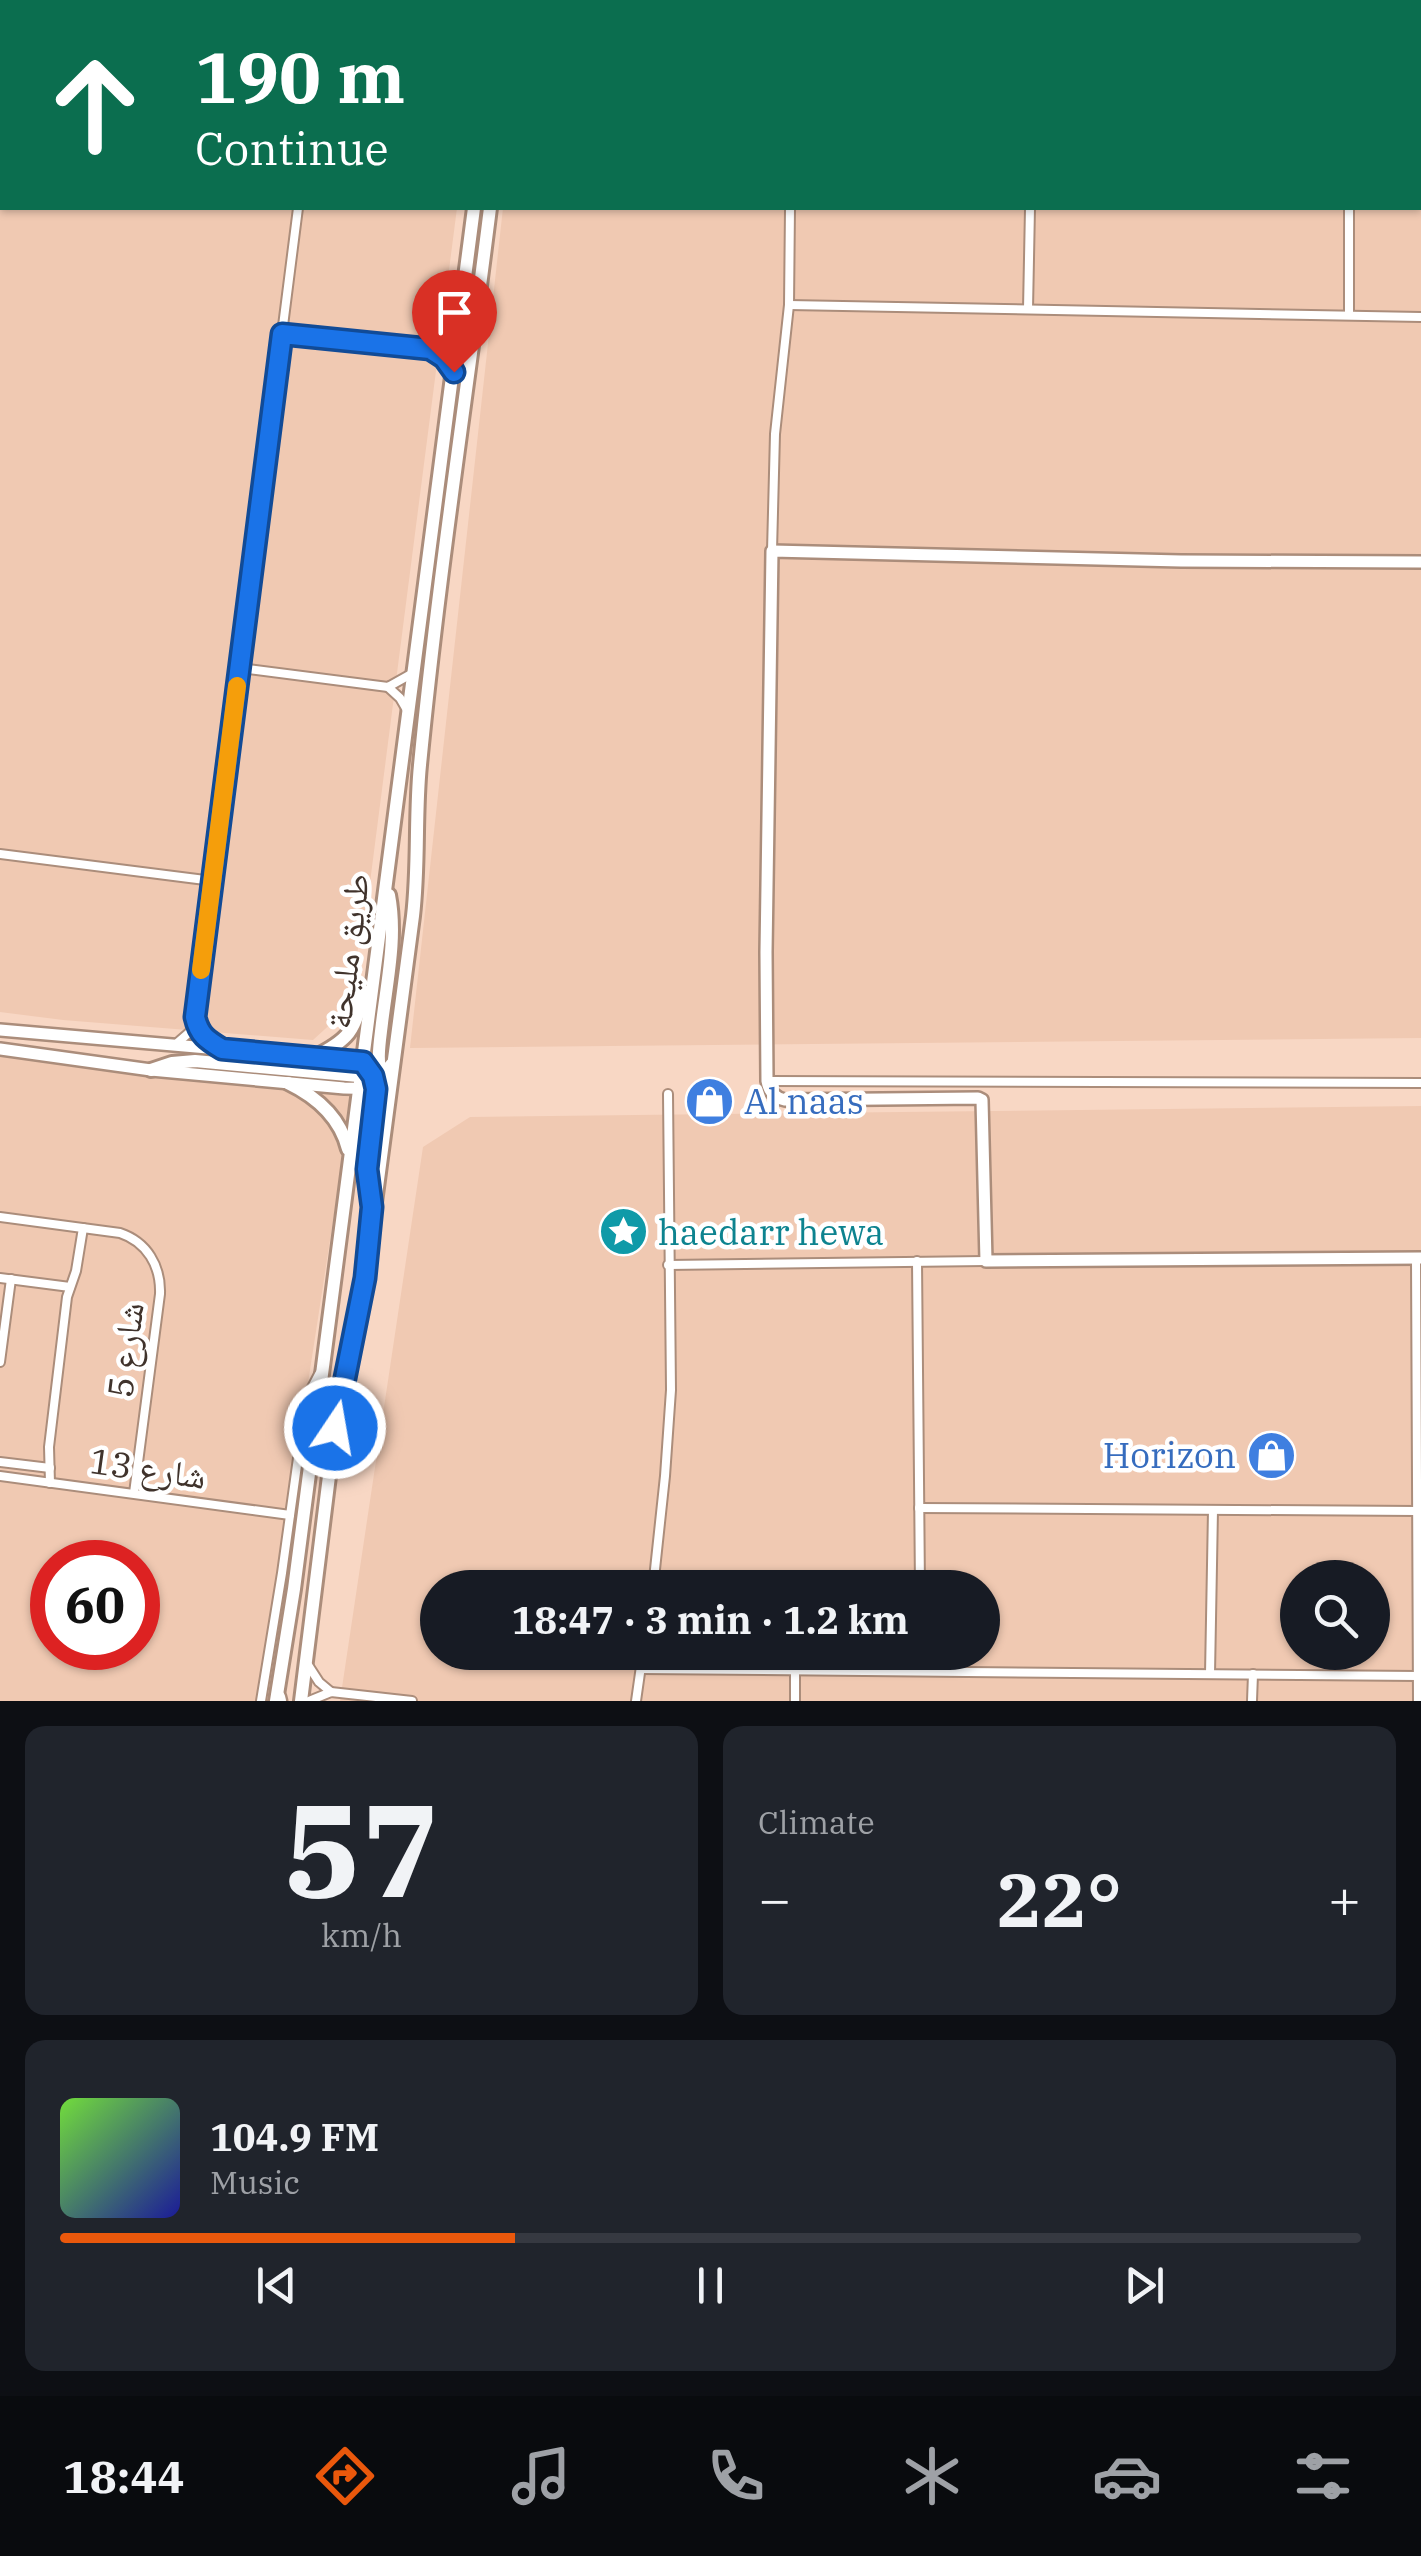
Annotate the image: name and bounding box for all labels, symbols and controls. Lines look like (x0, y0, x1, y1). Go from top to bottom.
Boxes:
text: 190 m (195, 31, 405, 122)
icon: ahead (30, 40, 160, 170)
text: Continue (195, 119, 389, 177)
pin (412, 270, 497, 373)
icon: arrive (427, 285, 482, 340)
street label: طريق مليحة (315, 871, 379, 1031)
shop icon: Al naas (683, 1075, 735, 1127)
place label: Al naas (744, 1078, 864, 1124)
place icon: haedarr hewa (597, 1206, 649, 1258)
place label: haedarr hewa (658, 1209, 884, 1255)
street label: شارع 5 (96, 1300, 154, 1400)
position arrow (283, 1376, 387, 1480)
shop icon: Horizon (1245, 1429, 1297, 1481)
place label: Horizon (1103, 1432, 1236, 1478)
street label: شارع 13 (87, 1437, 209, 1499)
speed limit sign: 60 (30, 1540, 160, 1670)
map controls (1280, 1560, 1390, 1670)
button: search (1280, 1560, 1390, 1670)
text: 18:47 · 3 min · 1.2 km (511, 1595, 909, 1644)
text: 57 (283, 1764, 440, 1933)
text: Climate (758, 1801, 875, 1843)
text: 22° (997, 1850, 1122, 1948)
text: − (758, 1863, 791, 1934)
text: + (1328, 1863, 1361, 1934)
text: km/h (321, 1914, 402, 1956)
text: 104.9 FM (210, 2112, 379, 2161)
text: Music (210, 2161, 300, 2203)
icon: previous (249, 2258, 304, 2313)
icon: pause (683, 2258, 738, 2313)
icon: next (1117, 2258, 1172, 2313)
icon: directions (310, 2441, 380, 2511)
icon: music (506, 2441, 576, 2511)
icon: phone (701, 2441, 771, 2511)
icon: climate (897, 2441, 967, 2511)
icon: car (1092, 2441, 1162, 2511)
icon: filters (1288, 2441, 1358, 2511)
text: 18:44 (63, 2447, 184, 2505)

